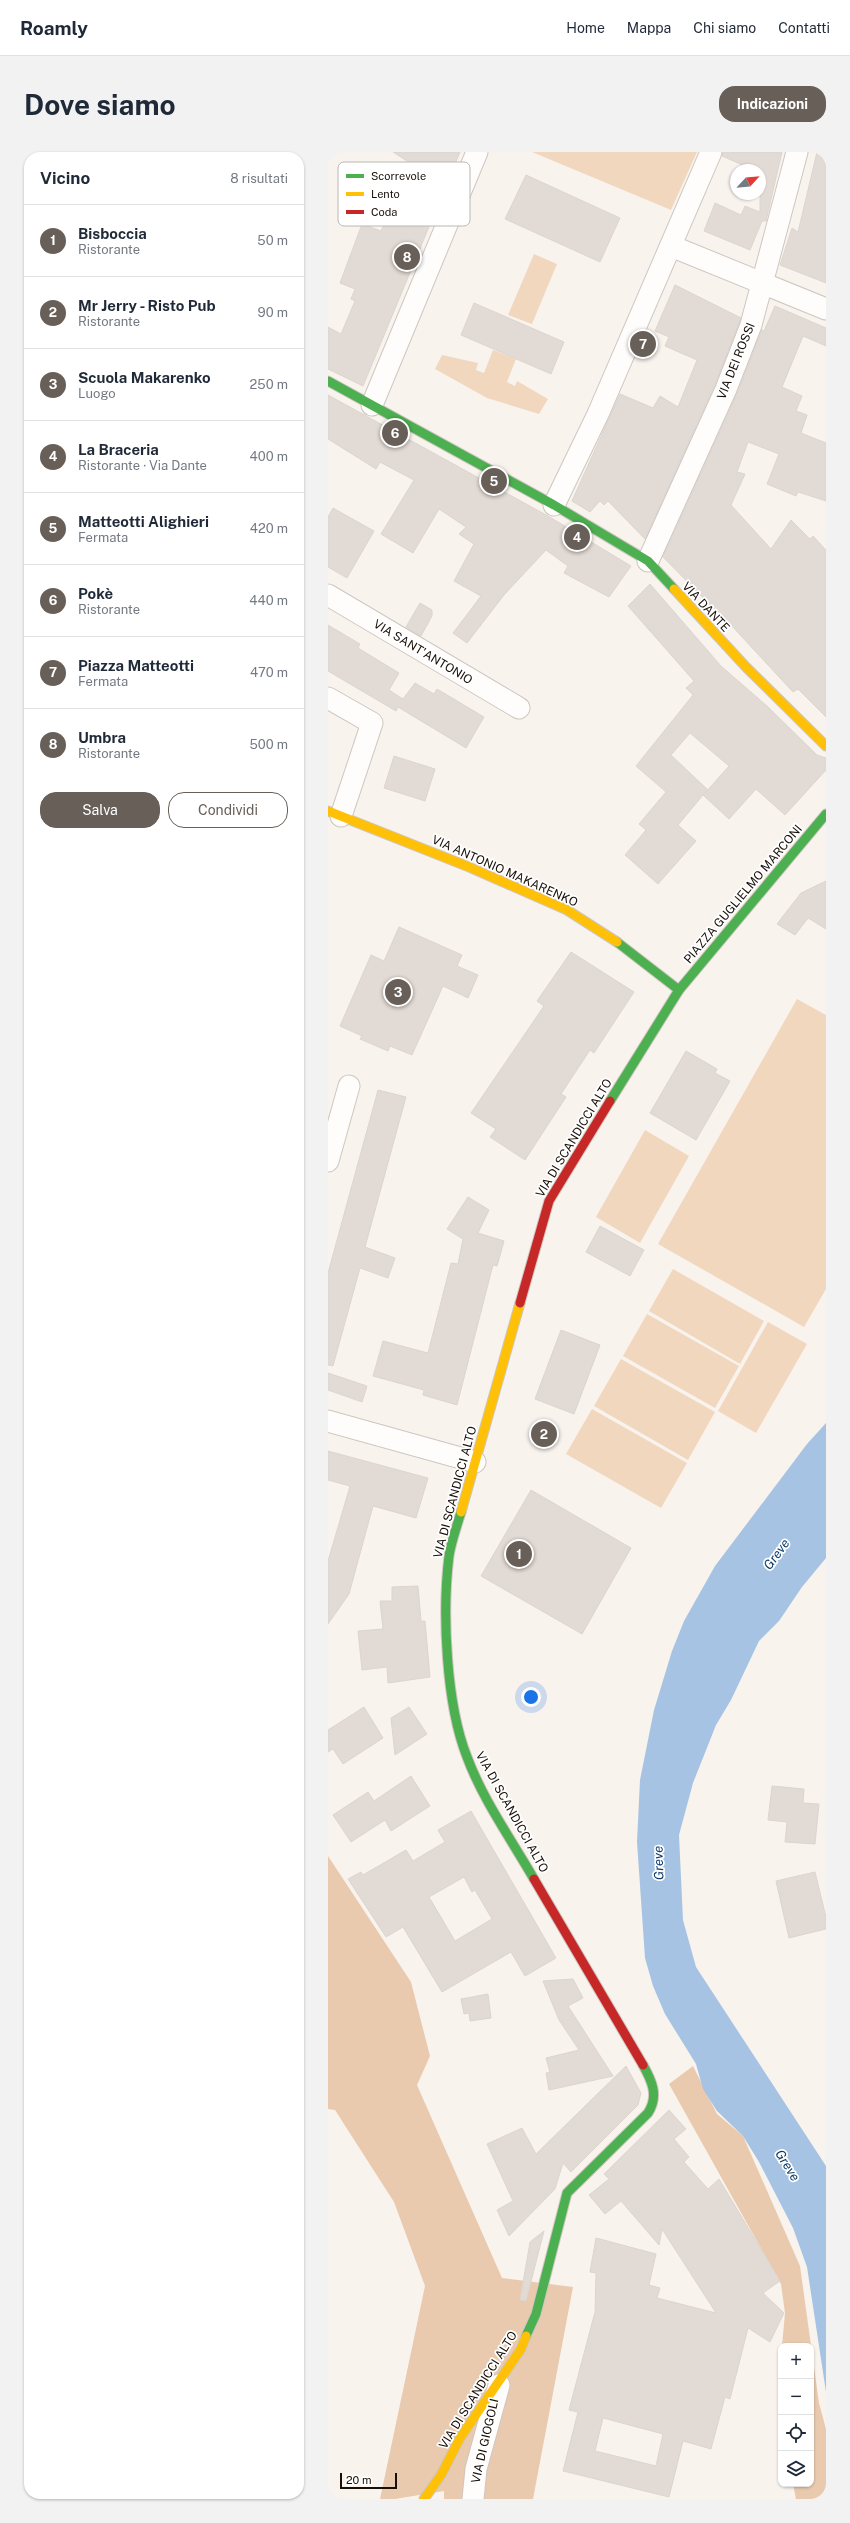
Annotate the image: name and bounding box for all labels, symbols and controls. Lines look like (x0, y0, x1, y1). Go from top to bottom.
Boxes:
text: Roamly (20, 17, 88, 39)
text: Home (566, 20, 605, 36)
text: Mappa (627, 20, 671, 36)
text: Chi siamo (693, 20, 756, 36)
text: Contatti (778, 20, 830, 36)
button: Indicazioni (719, 86, 826, 122)
text: Dove siamo (24, 88, 176, 121)
legend (338, 162, 470, 226)
north arrow (730, 164, 766, 200)
text: Vicino (40, 168, 90, 188)
text: Scorrevole (371, 170, 426, 182)
text: 8 risultati (230, 171, 288, 186)
text: Lento (371, 188, 400, 200)
text: Coda (371, 206, 397, 218)
text: Bisboccia (78, 225, 147, 242)
text: 1 (50, 233, 56, 248)
text: 50 m (257, 233, 288, 248)
text: Ristorante (78, 242, 140, 257)
pin: 8 (394, 242, 420, 272)
text: Mr Jerry - Risto Pub (78, 297, 216, 314)
text: 2 (49, 305, 57, 320)
text: 90 m (258, 305, 288, 320)
text: Ristorante (78, 314, 140, 329)
street label: VIA DEI ROSSI (714, 321, 758, 401)
pin: 7 (630, 329, 656, 359)
text: Scuola Makarenko (78, 369, 211, 386)
text: 3 (49, 377, 57, 392)
text: 250 m (250, 377, 288, 392)
text: Luogo (78, 386, 116, 401)
pin: 6 (382, 418, 408, 448)
text: La Braceria (78, 441, 159, 458)
text: 4 (49, 449, 57, 464)
text: 400 m (250, 449, 288, 464)
text: Ristorante · Via Dante (78, 458, 207, 473)
pin: 5 (481, 466, 507, 496)
text: Matteotti Alighieri (78, 513, 209, 530)
text: 5 (49, 521, 57, 536)
text: 420 m (250, 521, 288, 536)
pin: 4 (564, 522, 590, 552)
text: Fermata (78, 530, 128, 545)
street label: VIA DANTE (679, 579, 733, 635)
text: Pokè (78, 585, 113, 602)
text: 6 (49, 593, 57, 608)
text: 440 m (249, 593, 288, 608)
text: Ristorante (78, 602, 140, 617)
street label: VIA SANT'ANTONIO (371, 617, 475, 687)
text: Piazza Matteotti (78, 657, 194, 674)
text: 7 (49, 665, 57, 680)
text: 470 m (250, 665, 288, 680)
text: Fermata (78, 674, 128, 689)
text: Umbra (78, 729, 126, 746)
text: 8 (49, 737, 57, 752)
text: 500 m (249, 737, 288, 752)
text: Ristorante (78, 746, 140, 761)
button: Salva (40, 792, 160, 828)
button: Condividi (168, 792, 288, 828)
street label: PIAZZA GUGLIELMO MARCONI (681, 822, 805, 966)
street label: VIA ANTONIO MAKARENKO (430, 832, 580, 910)
pin: 3 (385, 977, 411, 1007)
street label: VIA DI SCANDICCI ALTO (533, 1076, 615, 1200)
pin: 2 (531, 1419, 557, 1449)
street label: VIA DI SCANDICCI ALTO (431, 1424, 479, 1559)
water label: Greve (760, 1536, 793, 1573)
pin: 1 (506, 1539, 532, 1569)
your location (521, 1687, 541, 1707)
street label: VIA DI SCANDICCI ALTO (473, 1749, 551, 1875)
water label: Greve (650, 1846, 667, 1880)
water label: Greve (772, 2147, 803, 2184)
street label: VIA DI SCANDICCI ALTO (436, 2329, 520, 2451)
map controls (778, 2343, 814, 2487)
button: + (778, 2343, 814, 2379)
button: − (778, 2379, 814, 2415)
street label: VIA DI GIOGOLI (468, 2397, 502, 2485)
button: locate (778, 2415, 814, 2451)
button: layers (778, 2451, 814, 2487)
scale bar (340, 2471, 397, 2490)
text: 20 m (346, 2474, 371, 2486)

